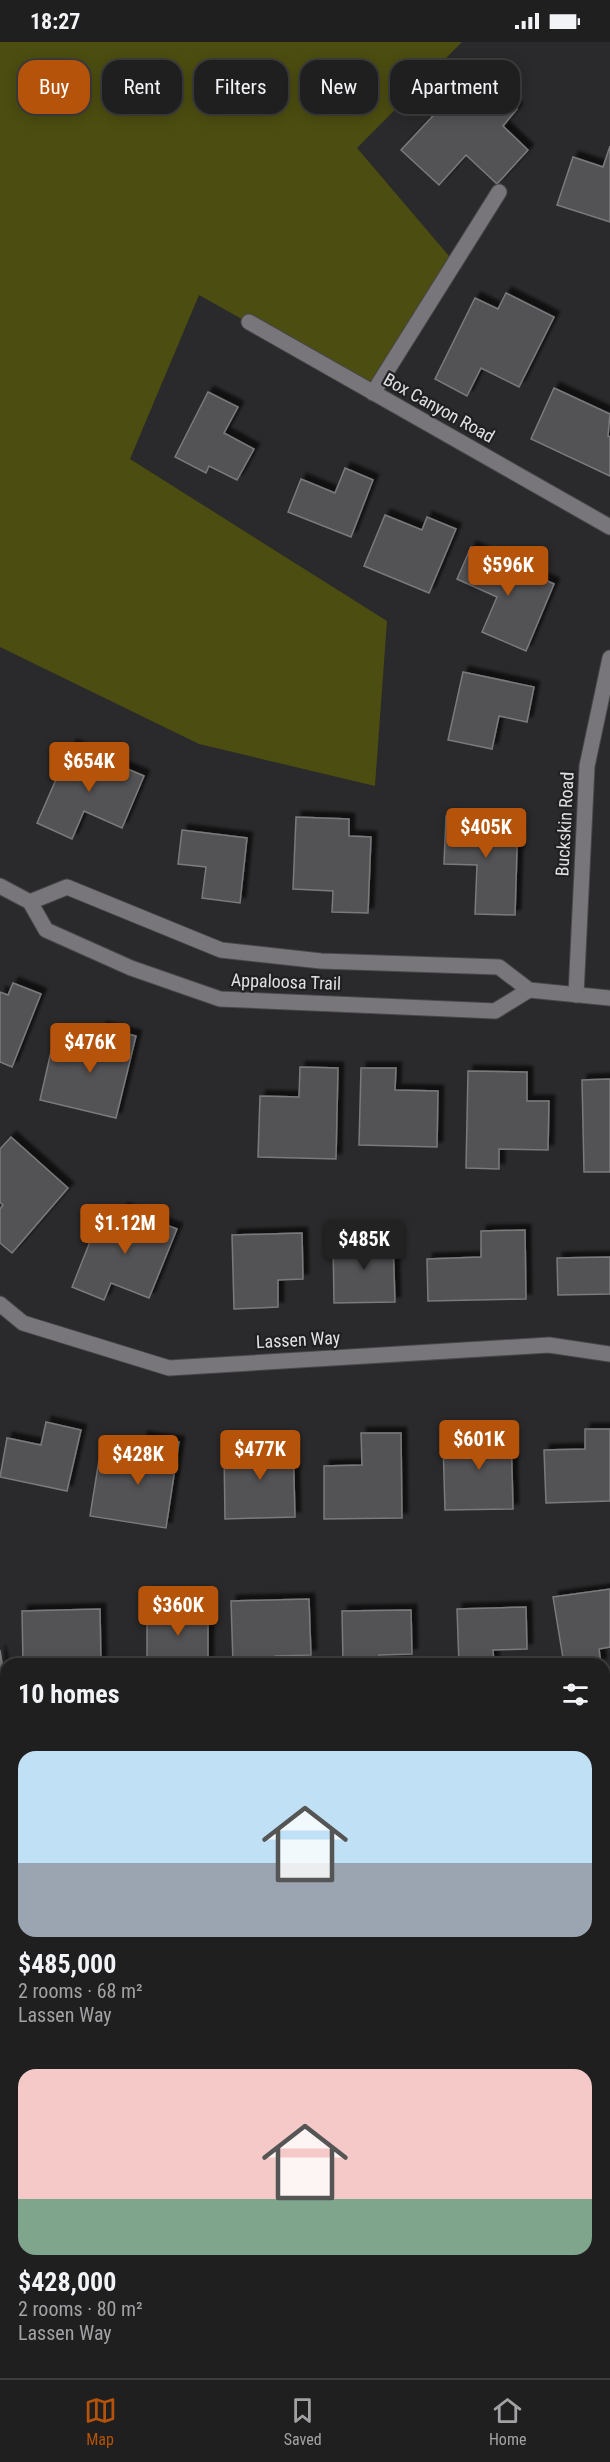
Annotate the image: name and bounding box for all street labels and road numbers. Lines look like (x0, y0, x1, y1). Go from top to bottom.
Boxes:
street label: Box Canyon Road (380, 368, 498, 447)
street label: Buckskin Road (551, 771, 578, 877)
street label: Appaloosa Trail (231, 969, 341, 994)
street label: Lassen Way (255, 1327, 341, 1352)

